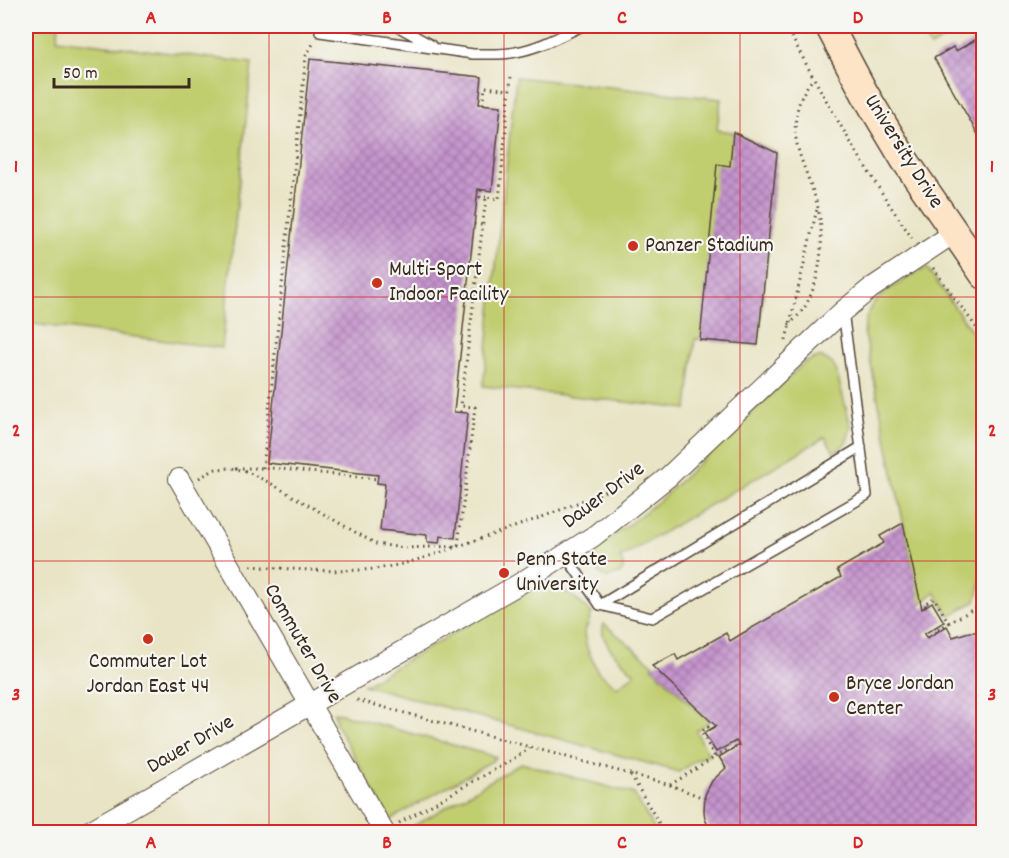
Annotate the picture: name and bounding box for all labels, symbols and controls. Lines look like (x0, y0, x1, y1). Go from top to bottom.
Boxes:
text: A (146, 5, 157, 33)
text: B (382, 5, 392, 33)
text: C (617, 5, 627, 33)
text: D (853, 5, 864, 33)
scale bar (54, 51, 189, 89)
text: 50 m (63, 62, 98, 87)
street label: University Drive (856, 89, 950, 215)
text: 1 (14, 154, 18, 182)
text: 1 (990, 154, 994, 182)
place label: Panzer Stadium (645, 231, 774, 262)
marker: Panzer Stadium (626, 239, 640, 253)
place label: Multi-Sport Indoor Facility (389, 255, 509, 311)
marker: Multi-Sport Indoor Facility (370, 276, 384, 290)
text: 2 (12, 418, 20, 446)
text: 2 (988, 418, 996, 446)
street label: Dauer Drive (556, 455, 652, 537)
place label: Penn State University (516, 545, 607, 601)
marker: Penn State University (497, 566, 511, 580)
street label: Commuter Drive (255, 578, 349, 710)
marker: Commuter Lot Jordan East 44 (141, 632, 155, 646)
place label: Commuter Lot Jordan East 44 (87, 647, 209, 703)
place label: Bryce Jordan Center (846, 669, 954, 725)
text: 3 (12, 682, 20, 710)
text: 3 (988, 682, 996, 710)
marker: Bryce Jordan Center (827, 690, 841, 704)
street label: Dauer Drive (141, 707, 241, 783)
text: A (146, 830, 157, 858)
text: B (382, 830, 392, 858)
text: C (617, 830, 627, 858)
text: D (853, 830, 864, 858)

